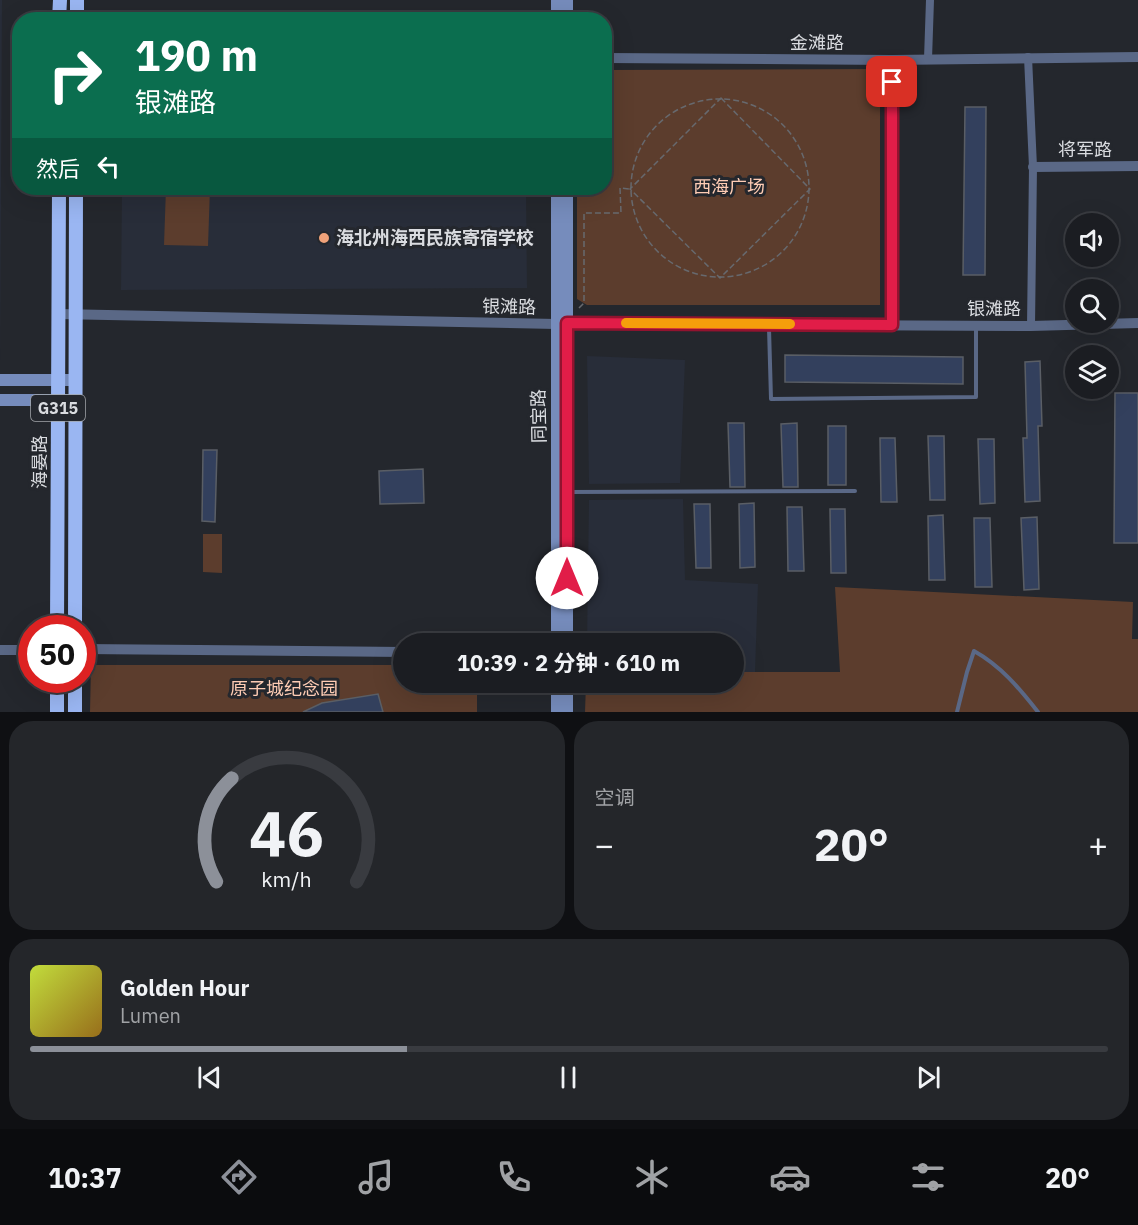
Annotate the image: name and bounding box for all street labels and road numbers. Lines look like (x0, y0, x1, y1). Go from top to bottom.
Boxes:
street label: 金滩路 (790, 31, 844, 54)
street label: 将军路 (1058, 138, 1112, 161)
street label: 银滩路 (482, 295, 536, 318)
street label: 银滩路 (967, 297, 1021, 320)
street label: 同宝路 (527, 389, 550, 443)
road number: G315 (31, 395, 85, 421)
street label: 海晏路 (28, 435, 51, 489)

